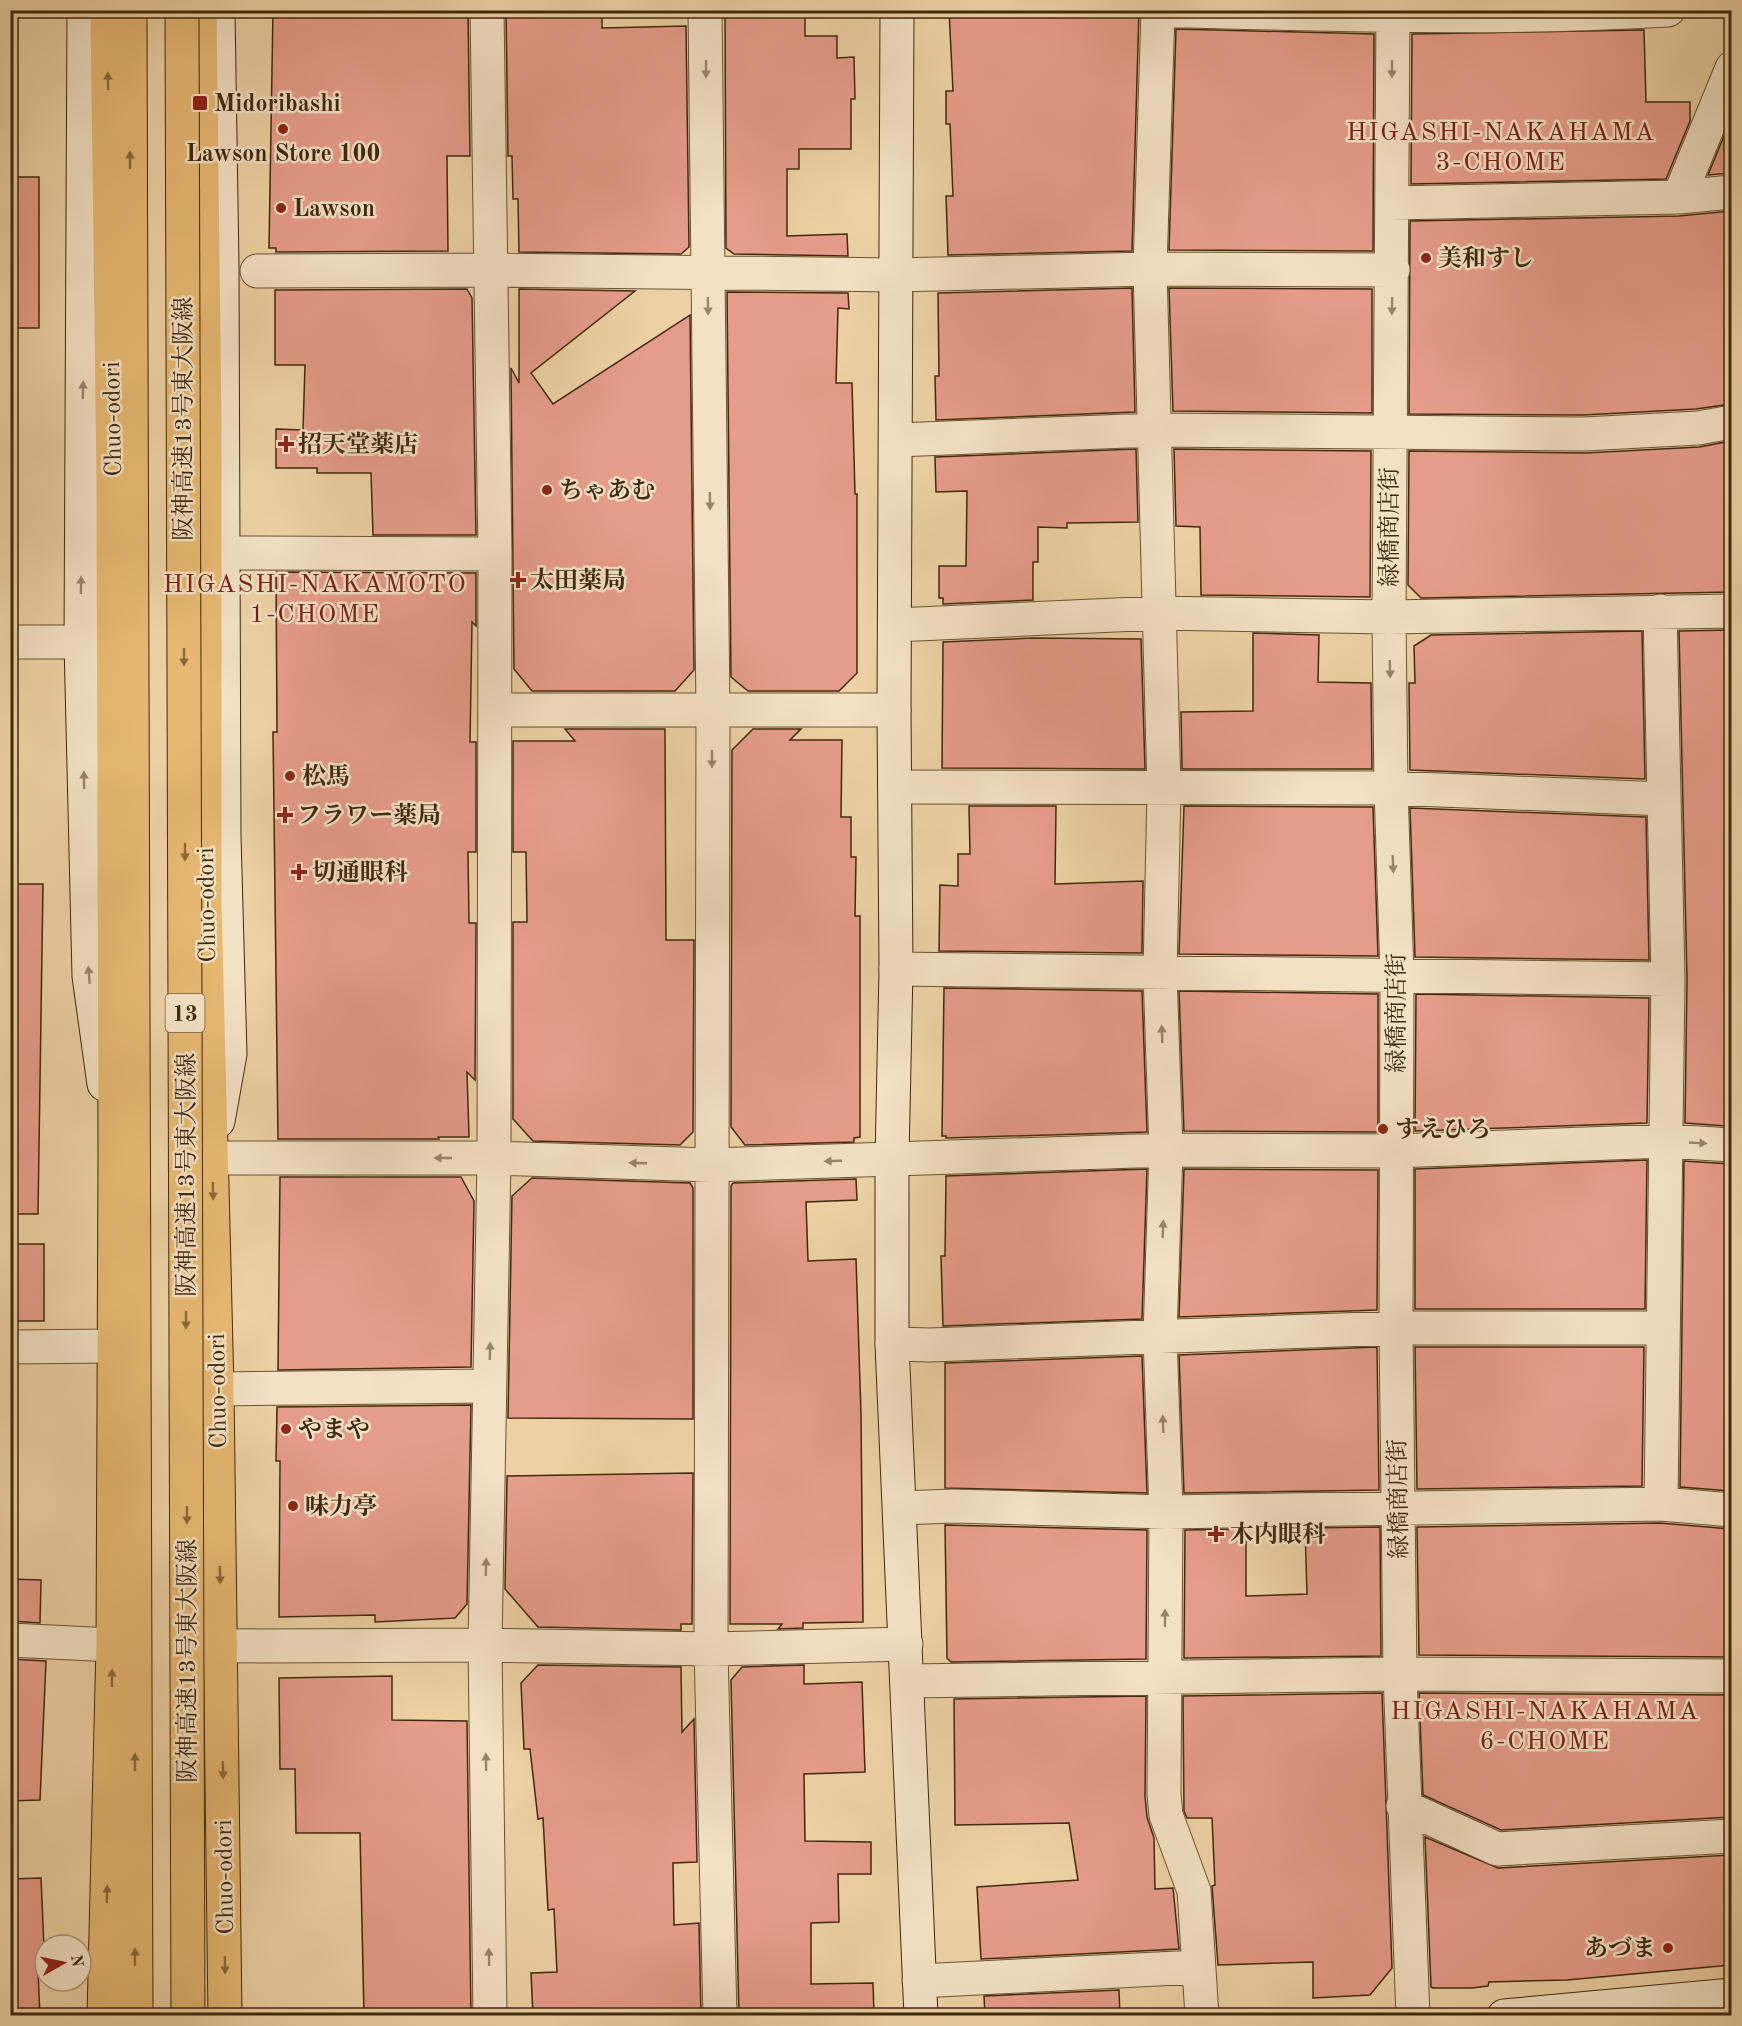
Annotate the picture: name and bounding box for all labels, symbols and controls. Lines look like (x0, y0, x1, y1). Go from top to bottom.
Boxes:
one-way arrow (701, 59, 710, 78)
one-way arrow (1388, 59, 1397, 78)
one-way arrow (103, 71, 113, 90)
place label: Midoribashi (214, 93, 341, 117)
marker: Midoribashi (191, 94, 209, 112)
district label: HIGASHI-NAKAHAMA 3-CHOME (1346, 120, 1656, 176)
marker: Lawson Store 100 (276, 122, 290, 136)
place label: Lawson Store 100 (186, 143, 380, 167)
one-way arrow (125, 151, 135, 170)
place label: Lawson (293, 198, 375, 222)
marker: Lawson (274, 201, 288, 215)
place label: 美和すし (1438, 245, 1534, 272)
marker: 美和すし (1419, 251, 1433, 265)
one-way arrow (703, 296, 713, 315)
one-way arrow (1388, 296, 1397, 315)
street label: 阪神高速13号東大阪線 (170, 297, 197, 541)
street label: Chuo-odori (101, 361, 127, 477)
one-way arrow (78, 380, 88, 399)
place label: 招天堂薬店 (298, 431, 418, 458)
marker: 招天堂薬店 (279, 437, 293, 451)
street label: 緑橋商店街 (1376, 467, 1403, 587)
place label: ちゃあむ (559, 478, 655, 504)
marker: ちゃあむ (540, 483, 554, 497)
one-way arrow (705, 491, 715, 510)
place label: 太田薬局 (530, 567, 626, 594)
district label: HIGASHI-NAKAMOTO 1-CHOME (163, 572, 467, 628)
marker: 太田薬局 (511, 573, 525, 587)
one-way arrow (76, 575, 86, 594)
one-way arrow (179, 647, 189, 666)
one-way arrow (1385, 659, 1394, 678)
one-way arrow (707, 749, 717, 768)
place label: 松馬 (302, 763, 350, 790)
marker: 松馬 (283, 769, 297, 783)
one-way arrow (79, 770, 89, 789)
place label: フラワー薬局 (297, 802, 441, 829)
marker: フラワー薬局 (278, 808, 292, 822)
one-way arrow (180, 842, 190, 861)
street label: Chuo-odori (195, 847, 221, 963)
one-way arrow (1389, 854, 1398, 873)
place label: 切通眼科 (312, 859, 408, 886)
marker: 切通眼科 (290, 863, 308, 881)
street label: 緑橋商店街 (1383, 953, 1410, 1073)
one-way arrow (85, 965, 94, 984)
road number: 13 (166, 994, 204, 1032)
one-way arrow (1157, 1024, 1167, 1043)
street label: 阪神高速13号東大阪線 (173, 1053, 200, 1297)
place label: すえひろ (1395, 1117, 1491, 1143)
marker: すえひろ (1376, 1122, 1390, 1136)
one-way arrow (1689, 1139, 1708, 1148)
one-way arrow (434, 1153, 453, 1163)
one-way arrow (824, 1156, 843, 1166)
one-way arrow (629, 1158, 648, 1167)
one-way arrow (208, 1181, 217, 1200)
one-way arrow (1159, 1219, 1168, 1238)
one-way arrow (181, 1310, 191, 1329)
street label: Chuo-odori (206, 1333, 232, 1449)
one-way arrow (485, 1342, 495, 1361)
one-way arrow (1158, 1414, 1168, 1433)
place label: やまや (298, 1417, 370, 1443)
marker: やまや (279, 1422, 293, 1436)
street label: 緑橋商店街 (1384, 1439, 1413, 1559)
place label: 味力亭 (305, 1493, 377, 1520)
marker: 味力亭 (286, 1499, 300, 1513)
one-way arrow (182, 1505, 192, 1524)
place label: 木内眼科 (1230, 1521, 1326, 1548)
marker: 木内眼科 (1207, 1525, 1225, 1543)
street label: 阪神高速13号東大阪線 (174, 1539, 201, 1783)
one-way arrow (481, 1558, 491, 1577)
one-way arrow (216, 1565, 225, 1584)
one-way arrow (1161, 1609, 1170, 1628)
one-way arrow (107, 1669, 117, 1688)
district label: HIGASHI-NAKAHAMA 6-CHOME (1390, 1699, 1700, 1755)
one-way arrow (130, 1753, 140, 1772)
one-way arrow (481, 1753, 491, 1772)
one-way arrow (218, 1760, 228, 1779)
street label: Chuo-odori (213, 1819, 239, 1935)
one-way arrow (102, 1885, 112, 1904)
north arrow (33, 1933, 93, 1993)
place label: あづま (1584, 1936, 1656, 1962)
marker: あづま (1661, 1941, 1675, 1955)
one-way arrow (130, 1948, 140, 1967)
one-way arrow (484, 1948, 494, 1967)
text: N (67, 1954, 85, 1969)
one-way arrow (220, 1955, 229, 1974)

